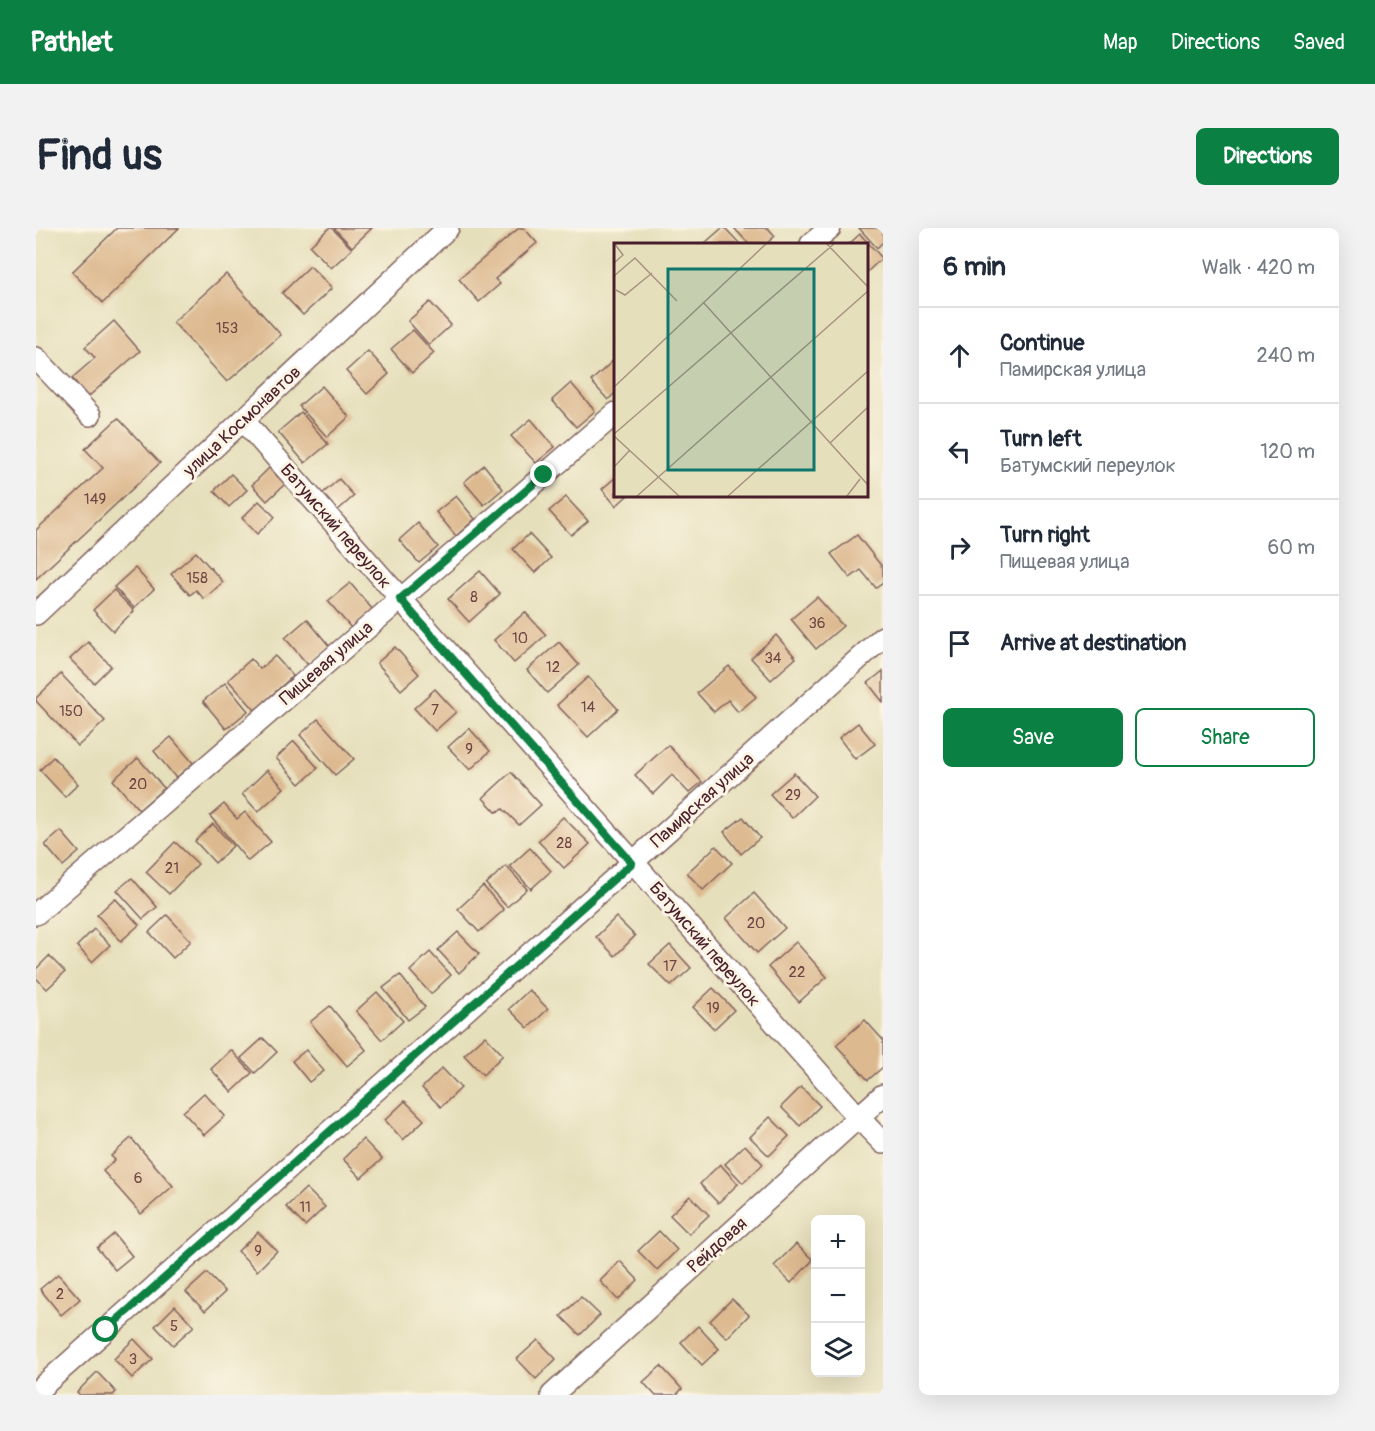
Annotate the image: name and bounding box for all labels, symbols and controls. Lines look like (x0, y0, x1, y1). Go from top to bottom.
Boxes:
text: Pathlet (30, 25, 113, 60)
text: Map (1103, 29, 1138, 56)
text: Directions (1171, 29, 1260, 56)
text: Saved (1293, 29, 1345, 56)
button: Directions (1196, 128, 1339, 185)
text: Find us (36, 130, 162, 182)
inset map (614, 243, 868, 496)
text: 6 min (943, 251, 1006, 283)
text: Walk · 420 m (1202, 255, 1315, 280)
house number: 153 (216, 319, 238, 338)
text: Continue (1000, 329, 1084, 357)
icon: ahead (943, 339, 976, 372)
text: 240 m (1256, 343, 1315, 368)
text: Памирская улица (1000, 357, 1146, 382)
street label: улица Космонавтов (178, 361, 306, 483)
text: Turn left (1000, 425, 1082, 453)
icon: left (943, 435, 976, 468)
text: 120 m (1260, 439, 1315, 464)
text: Батумский переулок (1000, 453, 1176, 478)
street label: Батумский переулок (275, 459, 396, 594)
route end (530, 461, 556, 487)
house number: 149 (84, 490, 106, 509)
text: Turn right (1000, 521, 1090, 549)
icon: right (943, 531, 976, 564)
text: 60 m (1268, 535, 1315, 560)
text: Пищевая улица (1000, 549, 1130, 574)
house number: 158 (186, 569, 208, 588)
house number: 8 (470, 588, 478, 607)
house number: 36 (808, 614, 826, 633)
street label: Пищевая улица (275, 616, 378, 710)
icon: arrive (943, 627, 976, 660)
house number: 10 (512, 629, 528, 648)
text: Arrive at destination (1000, 629, 1186, 657)
house number: 34 (764, 649, 782, 668)
house number: 12 (546, 658, 560, 677)
house number: 14 (581, 698, 596, 717)
house number: 7 (431, 701, 439, 720)
house number: 150 (59, 702, 83, 721)
button: Save (943, 708, 1123, 767)
button: Share (1135, 708, 1315, 767)
house number: 9 (465, 740, 473, 759)
street label: Памирская улица (646, 748, 759, 853)
house number: 20 (129, 775, 147, 794)
house number: 29 (785, 786, 801, 805)
house number: 28 (556, 834, 572, 853)
house number: 21 (165, 859, 179, 878)
street label: Батумский переулок (644, 877, 765, 1012)
house number: 20 (747, 914, 765, 933)
house number: 17 (663, 957, 677, 976)
house number: 22 (789, 963, 805, 982)
house number: 19 (706, 999, 720, 1018)
house number: 6 (134, 1169, 142, 1188)
house number: 11 (299, 1198, 311, 1217)
street label: Рейдовая (683, 1213, 752, 1278)
map controls (811, 1215, 865, 1377)
button: + (811, 1215, 865, 1269)
house number: 9 (254, 1242, 262, 1261)
button: − (811, 1269, 865, 1323)
house number: 2 (56, 1285, 64, 1304)
route start (92, 1316, 118, 1342)
house number: 5 (170, 1317, 178, 1336)
button: layers (811, 1323, 865, 1377)
house number: 3 (129, 1350, 137, 1369)

